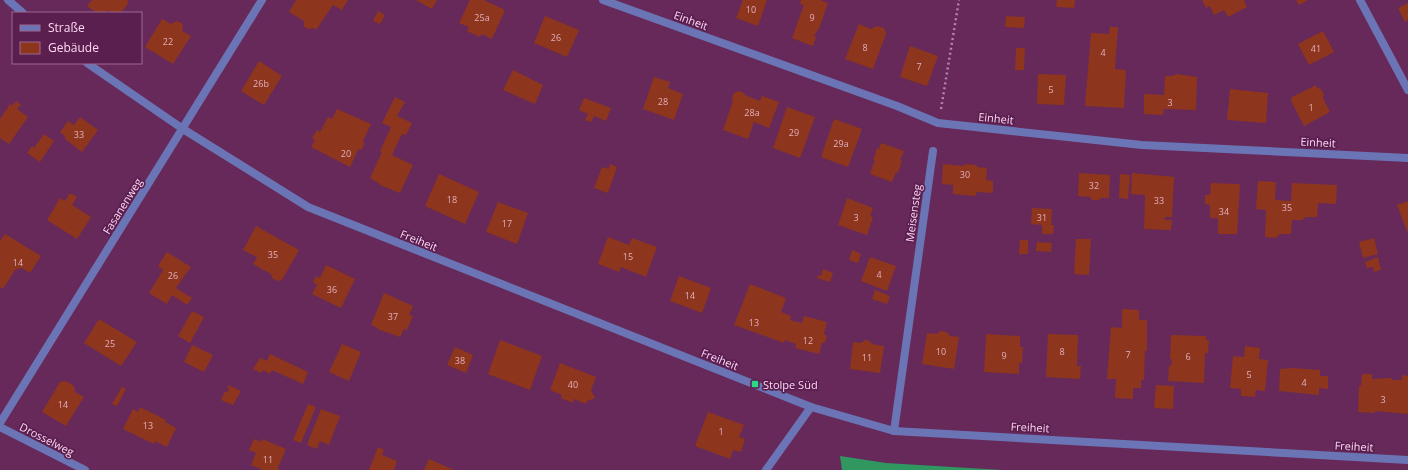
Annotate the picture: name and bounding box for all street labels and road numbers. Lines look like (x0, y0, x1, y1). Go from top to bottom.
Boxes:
street label: Einheit (672, 7, 710, 33)
street label: Einheit (978, 109, 1014, 127)
street label: Einheit (1300, 134, 1336, 150)
street label: Fasanenweg (99, 175, 145, 237)
street label: Meisensteg (902, 183, 924, 243)
street label: Freiheit (398, 226, 440, 254)
street label: Freiheit (699, 345, 741, 373)
street label: Freiheit (1010, 418, 1050, 436)
street label: Drosselweg (17, 419, 77, 459)
street label: Freiheit (1334, 437, 1374, 455)

